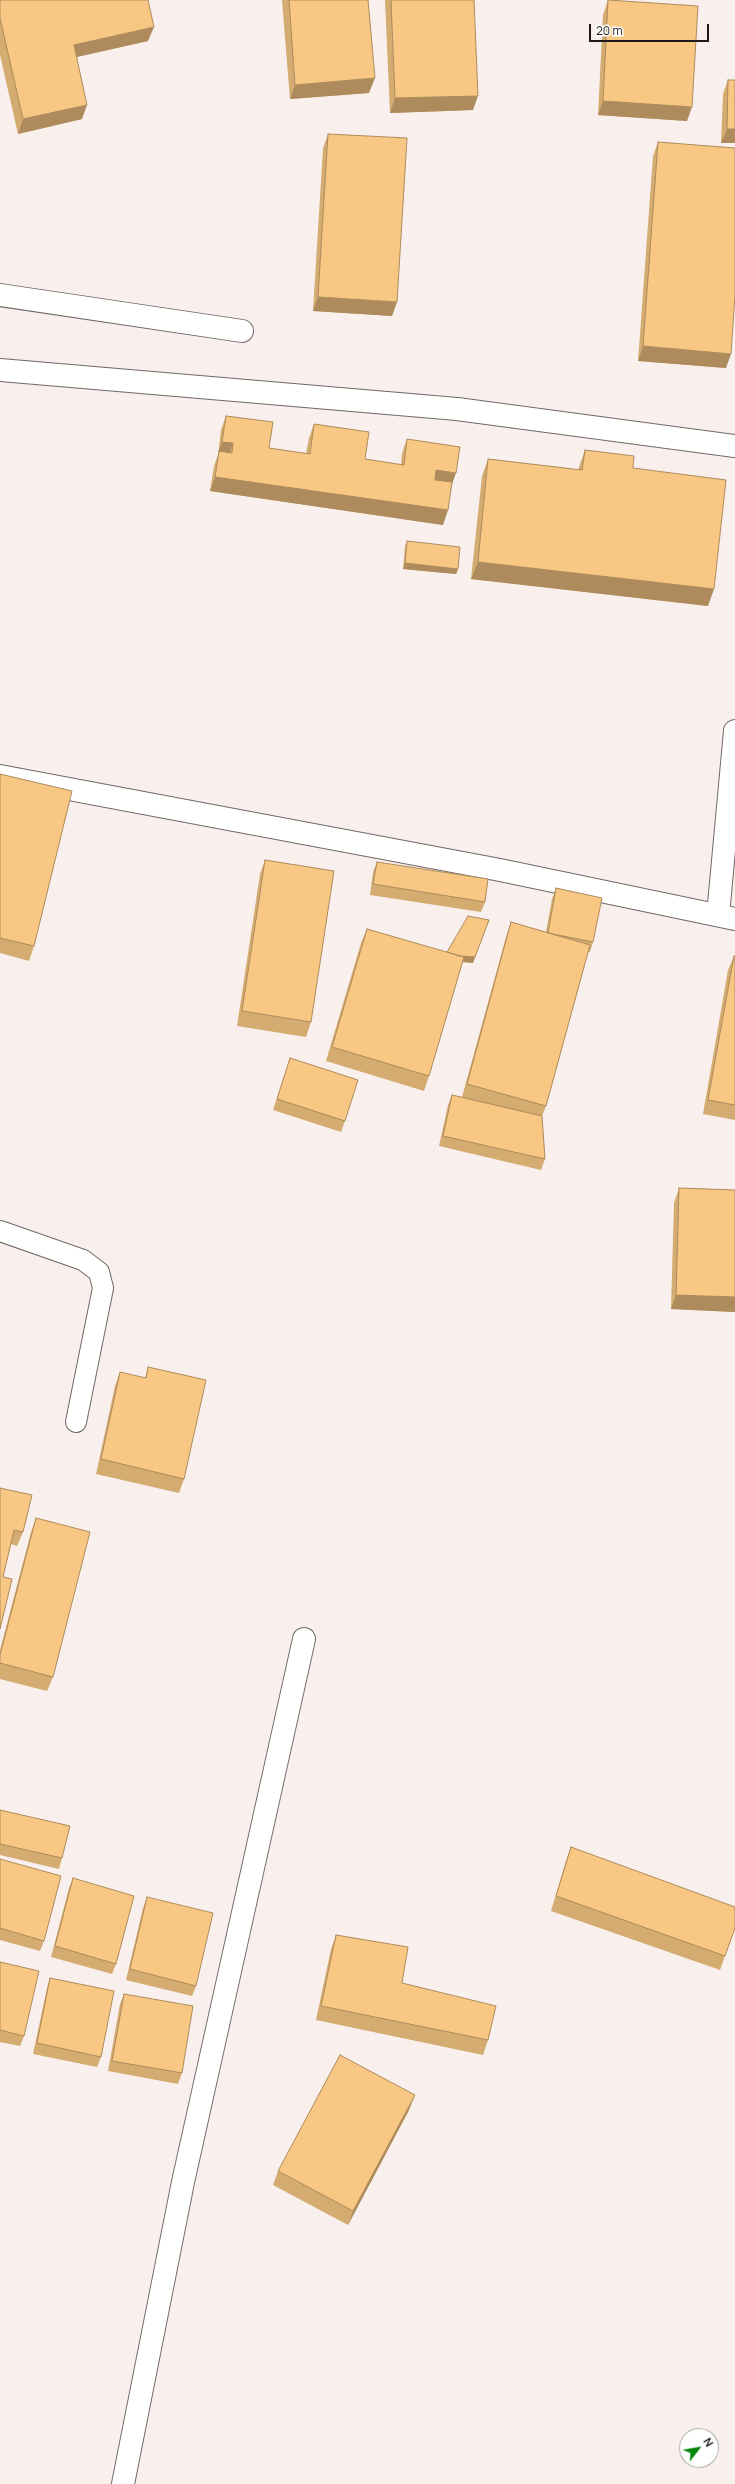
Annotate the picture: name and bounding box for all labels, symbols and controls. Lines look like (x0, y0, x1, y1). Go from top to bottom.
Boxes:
scale bar (591, 16, 711, 42)
text: 20 m (596, 22, 623, 39)
north arrow (679, 2428, 719, 2468)
text: N (700, 2435, 717, 2449)

